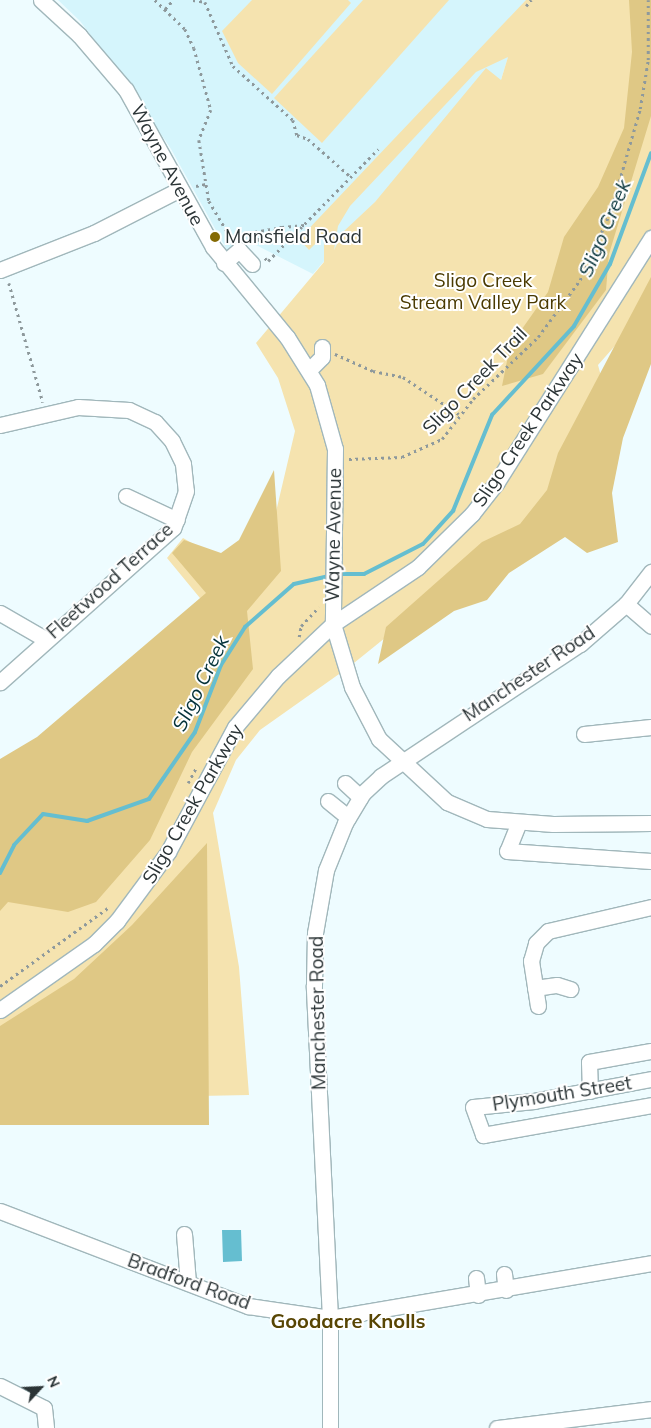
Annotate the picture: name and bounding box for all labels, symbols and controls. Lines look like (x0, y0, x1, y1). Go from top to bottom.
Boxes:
street label: Wayne Avenue (125, 100, 209, 230)
water label: Sligo Creek (573, 176, 635, 280)
place label: Mansfield Road (225, 226, 362, 248)
marker: Mansfield Road (209, 231, 221, 243)
park label: Sligo Creek Stream Valley Park (400, 270, 566, 314)
street label: Sligo Creek Trail (418, 323, 532, 439)
street label: Sligo Creek Parkway (468, 349, 588, 511)
street label: Wayne Avenue (321, 468, 347, 602)
street label: Fleetwood Terrace (42, 518, 178, 644)
street label: Manchester Road (459, 621, 599, 727)
water label: Sligo Creek (167, 631, 233, 735)
street label: Sligo Creek Parkway (138, 720, 248, 888)
street label: Manchester Road (305, 936, 331, 1090)
street label: Plymouth Street (491, 1072, 633, 1116)
street label: Bradford Road (124, 1249, 254, 1315)
district label: Goodacre Knolls (270, 1308, 426, 1332)
north arrow (15, 1363, 65, 1413)
text: N (43, 1373, 64, 1390)

